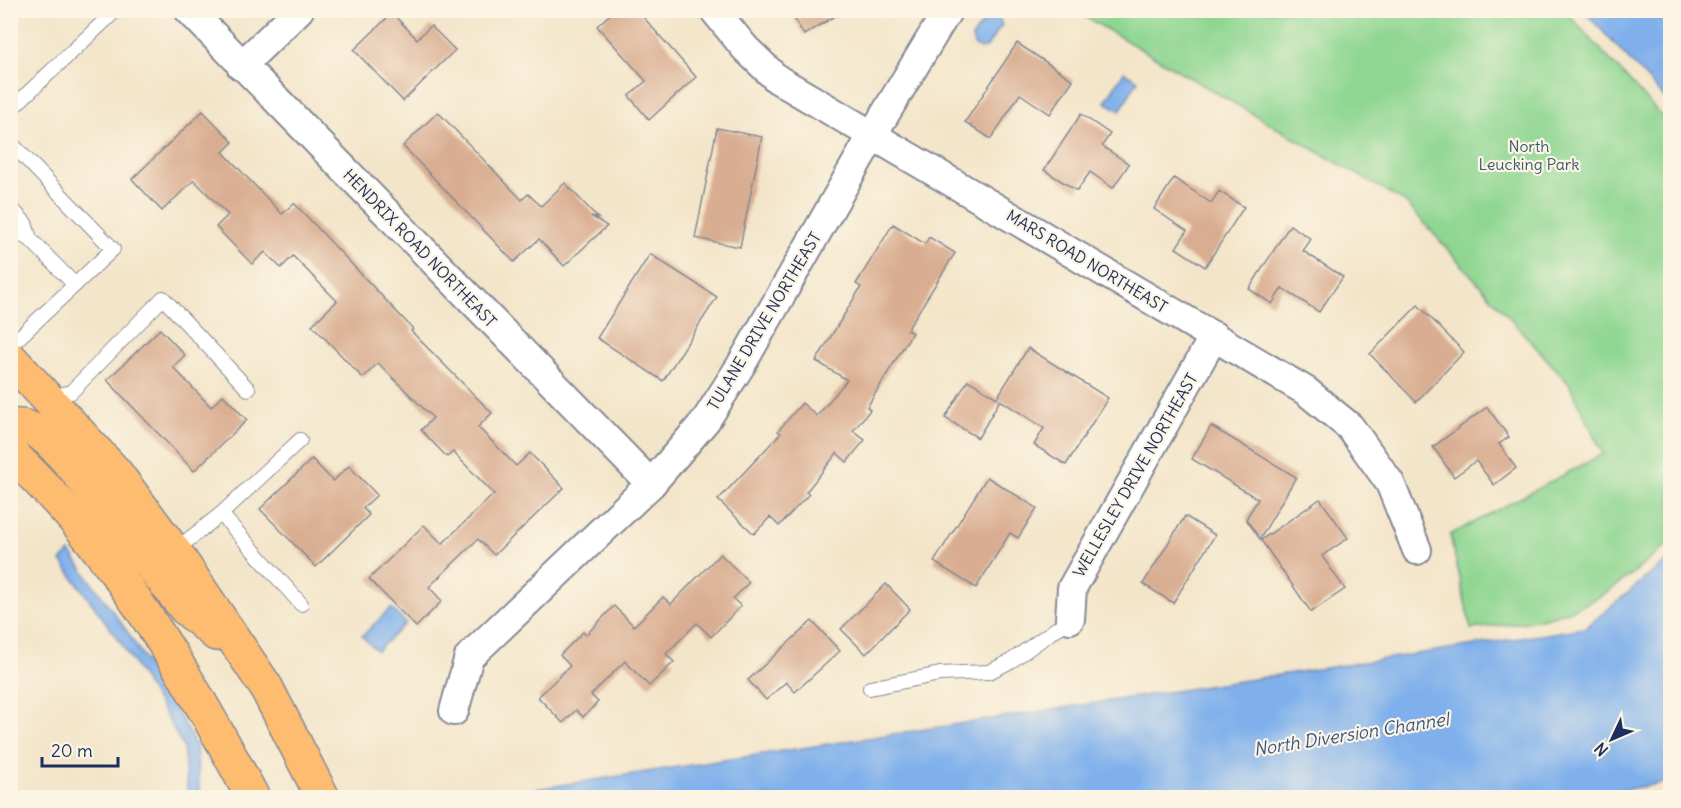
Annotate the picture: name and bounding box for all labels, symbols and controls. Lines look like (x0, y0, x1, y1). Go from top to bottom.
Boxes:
park label: North Leucking Park (1478, 136, 1580, 174)
street label: HENDRIX ROAD NORTHEAST (339, 165, 501, 331)
street label: MARS ROAD NORTHEAST (1003, 205, 1171, 317)
street label: TULANE DRIVE NORTHEAST (703, 228, 825, 414)
street label: WELLESLEY DRIVE NORTHEAST (1068, 369, 1202, 581)
water label: North Diversion Channel (1252, 707, 1453, 761)
north arrow (1582, 709, 1642, 769)
scale bar (42, 730, 118, 768)
text: N (1590, 738, 1612, 760)
text: 20 m (51, 739, 93, 762)

